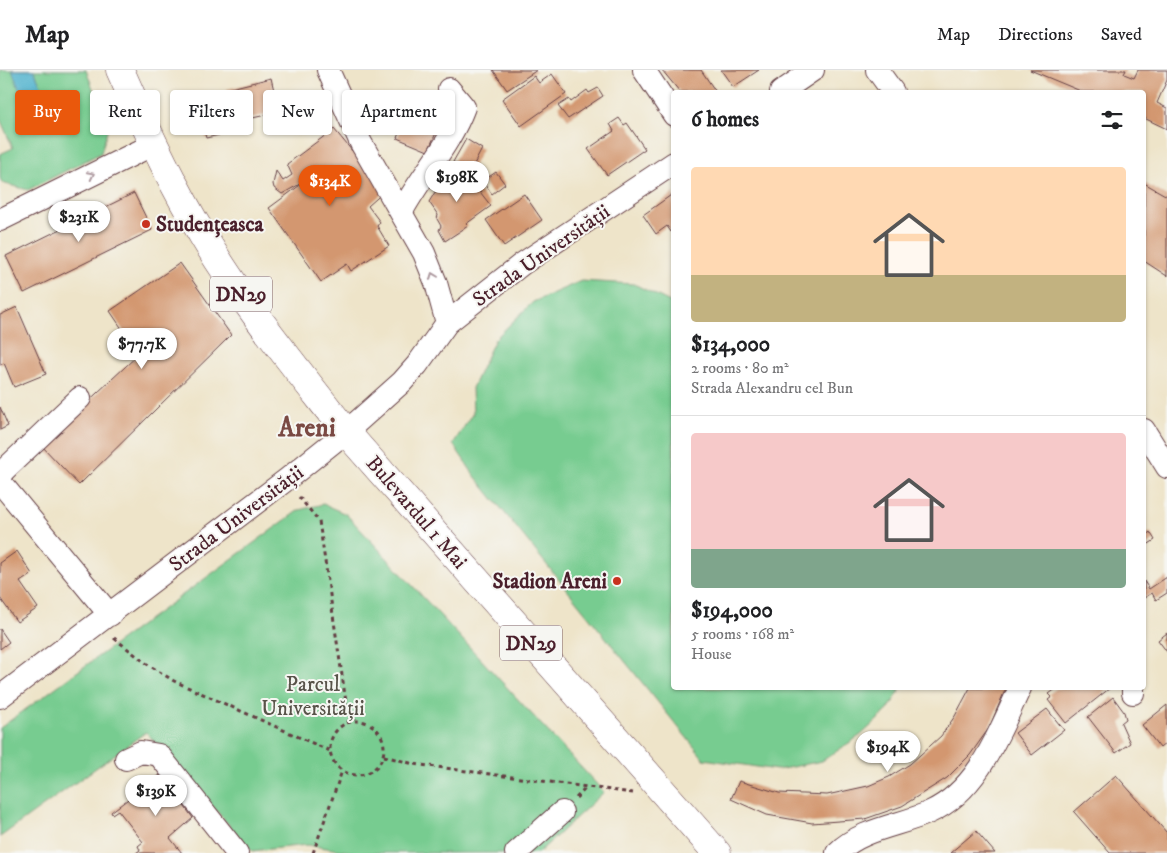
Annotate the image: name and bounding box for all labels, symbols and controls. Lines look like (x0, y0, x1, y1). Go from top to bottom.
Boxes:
text: Map (25, 20, 69, 50)
text: Map (937, 24, 970, 46)
text: Directions (998, 24, 1073, 46)
text: Saved (1101, 24, 1142, 46)
chip: Buy (15, 90, 80, 135)
chip: Rent (90, 90, 160, 135)
chip: Filters (170, 90, 253, 135)
chip: New (263, 90, 332, 135)
chip: Apartment (342, 90, 455, 135)
icon: filters (1098, 106, 1126, 134)
text: 6 homes (691, 107, 759, 133)
pin: $198K (422, 160, 492, 203)
pin: $134K (295, 164, 365, 207)
text: $198K (436, 167, 478, 187)
one-way arrow (86, 171, 95, 181)
text: $134K (309, 171, 351, 191)
street label: Strada Universității (468, 199, 615, 313)
pin: $231K (44, 200, 114, 243)
icon: home (864, 200, 954, 290)
text: $231K (59, 207, 99, 227)
place label: Studențeasca (156, 212, 264, 238)
marker: Studențeasca (140, 218, 152, 230)
one-way arrow (429, 272, 439, 281)
road number: DN29 (210, 276, 272, 312)
pin: $77.7K (101, 328, 183, 370)
text: $134,000 (691, 332, 770, 358)
text: $77.7K (118, 334, 166, 354)
text: 2 rooms · 80 m² (691, 358, 789, 378)
text: Strada Alexandru cel Bun (691, 378, 853, 398)
district label: Areni (277, 412, 336, 445)
street label: Bulevardul 1 Mai (360, 451, 472, 575)
street label: Strada Universității (164, 460, 309, 578)
icon: home (864, 465, 954, 555)
place label: Stadion Areni (492, 569, 608, 595)
marker: Stadion Areni (611, 575, 623, 587)
text: $194,000 (691, 598, 773, 624)
text: 5 rooms · 168 m² (691, 624, 794, 644)
road number: DN29 (500, 626, 562, 660)
text: House (691, 644, 732, 664)
park label: Parcul Universității (261, 672, 365, 722)
pin: $194K (853, 730, 923, 773)
text: $194K (867, 737, 910, 757)
pin: $139K (121, 774, 191, 817)
text: $139K (136, 781, 176, 801)

